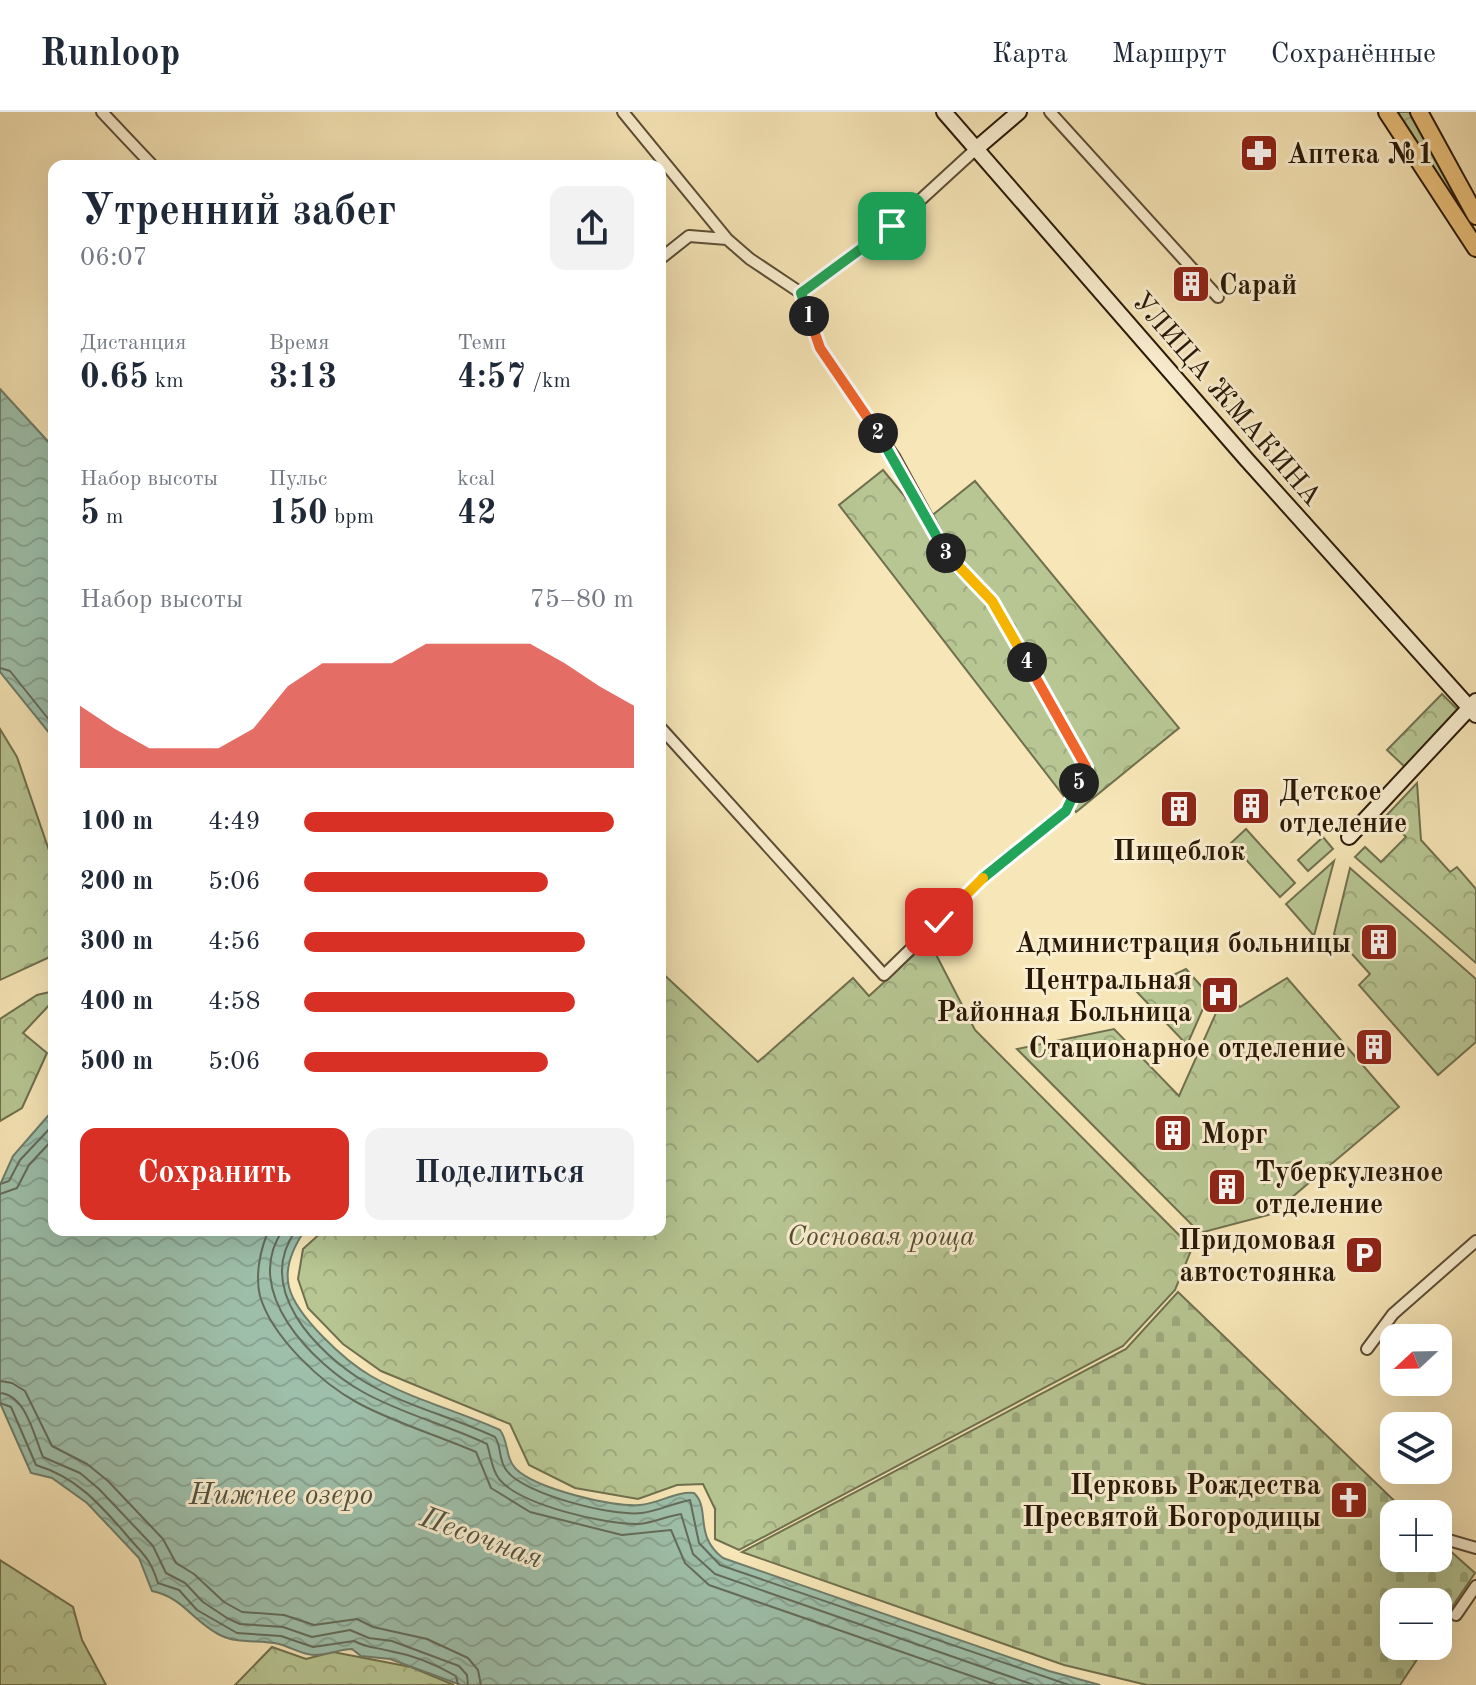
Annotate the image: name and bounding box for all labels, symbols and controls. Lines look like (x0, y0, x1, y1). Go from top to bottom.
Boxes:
text: Runloop (40, 36, 180, 74)
text: Карта (992, 41, 1068, 69)
text: Маршрут (1112, 41, 1227, 69)
text: Сохранённые (1271, 41, 1436, 69)
pharmacy icon: Аптека №1 (1238, 132, 1280, 174)
place label: Аптека №1 (1287, 141, 1434, 170)
button: share (550, 186, 634, 270)
text: Утренний забег (80, 190, 396, 234)
pin (858, 192, 926, 260)
icon: arrive (870, 204, 914, 248)
text: 06:07 (80, 245, 148, 271)
building icon: Сарай (1170, 263, 1212, 305)
place label: Сарай (1219, 272, 1297, 301)
street label: УЛИЦА ЖМАКИНА (1126, 288, 1326, 512)
pin: 1 (789, 296, 829, 336)
text: 1 (803, 305, 815, 327)
text: Дистанция (80, 332, 186, 354)
text: Время (269, 332, 329, 354)
text: Темп (457, 332, 506, 354)
text: 0.65 (80, 361, 149, 395)
text: 3:13 (269, 361, 337, 395)
text: 4:57 (457, 361, 526, 395)
text: km (149, 370, 184, 392)
text: /km (526, 370, 571, 392)
pin: 2 (858, 413, 898, 453)
text: 2 (872, 422, 884, 444)
text: Набор высоты (80, 468, 218, 490)
text: Пульс (269, 468, 327, 490)
text: kcal (457, 468, 495, 490)
text: 5 (80, 497, 100, 531)
text: 150 (269, 497, 328, 531)
text: 42 (457, 497, 497, 531)
text: m (100, 506, 123, 528)
text: bpm (328, 506, 374, 528)
pin: 3 (926, 533, 966, 573)
text: 3 (940, 542, 952, 564)
text: Набор высоты (80, 587, 243, 613)
text: 75–80 m (530, 587, 634, 613)
pin: 4 (1007, 642, 1047, 682)
text: 4 (1021, 651, 1033, 673)
pin: 5 (1059, 763, 1099, 803)
text: 5 (1073, 772, 1085, 794)
place label: Детское отделение (1279, 779, 1407, 839)
building icon: Детское отделение (1230, 785, 1272, 827)
building icon: Пищеблок (1158, 788, 1200, 830)
text: 100 m (80, 809, 153, 835)
text: 4:49 (208, 809, 261, 835)
place label: Пищеблок (1113, 839, 1246, 867)
text: 200 m (80, 869, 153, 895)
text: 5:06 (208, 869, 261, 895)
pin (905, 888, 973, 956)
icon: check (917, 900, 961, 944)
building icon: Администрация больницы (1358, 921, 1400, 963)
text: 300 m (80, 929, 153, 955)
text: 4:56 (208, 929, 261, 955)
place label: Администрация больницы (1015, 931, 1351, 959)
place label: Центральная Районная Больница (936, 968, 1192, 1028)
hospital icon: Центральная Районная Больница (1199, 974, 1241, 1016)
text: 400 m (80, 989, 153, 1015)
text: 4:58 (208, 989, 261, 1015)
building icon: Стационарное отделение (1353, 1026, 1395, 1068)
place label: Стационарное отделение (1029, 1035, 1346, 1064)
text: 500 m (80, 1049, 153, 1075)
text: 5:06 (208, 1049, 261, 1075)
building icon: Морг (1152, 1112, 1194, 1154)
place label: Морг (1201, 1122, 1268, 1150)
button: Сохранить (80, 1128, 349, 1220)
button: Поделиться (365, 1128, 634, 1220)
place label: Туберкулезное отделение (1255, 1160, 1443, 1220)
building icon: Туберкулезное отделение (1206, 1166, 1248, 1208)
park label: Сосновая роща (787, 1224, 975, 1252)
place label: Придомовая автостоянка (1178, 1228, 1336, 1288)
parking icon: Придомовая автостоянка (1343, 1234, 1385, 1276)
north arrow (1380, 1324, 1452, 1396)
map controls (1380, 1324, 1452, 1660)
button: layers (1380, 1412, 1452, 1484)
place label: Церковь Рождества Пресвятой Богородицы (1022, 1473, 1321, 1533)
church icon: Церковь Рождества Пресвятой Богородицы (1328, 1479, 1370, 1521)
water label: Нижнее озеро (188, 1481, 373, 1511)
button: + (1380, 1500, 1452, 1572)
water label: Песочная (415, 1502, 547, 1575)
button: − (1380, 1588, 1452, 1660)

